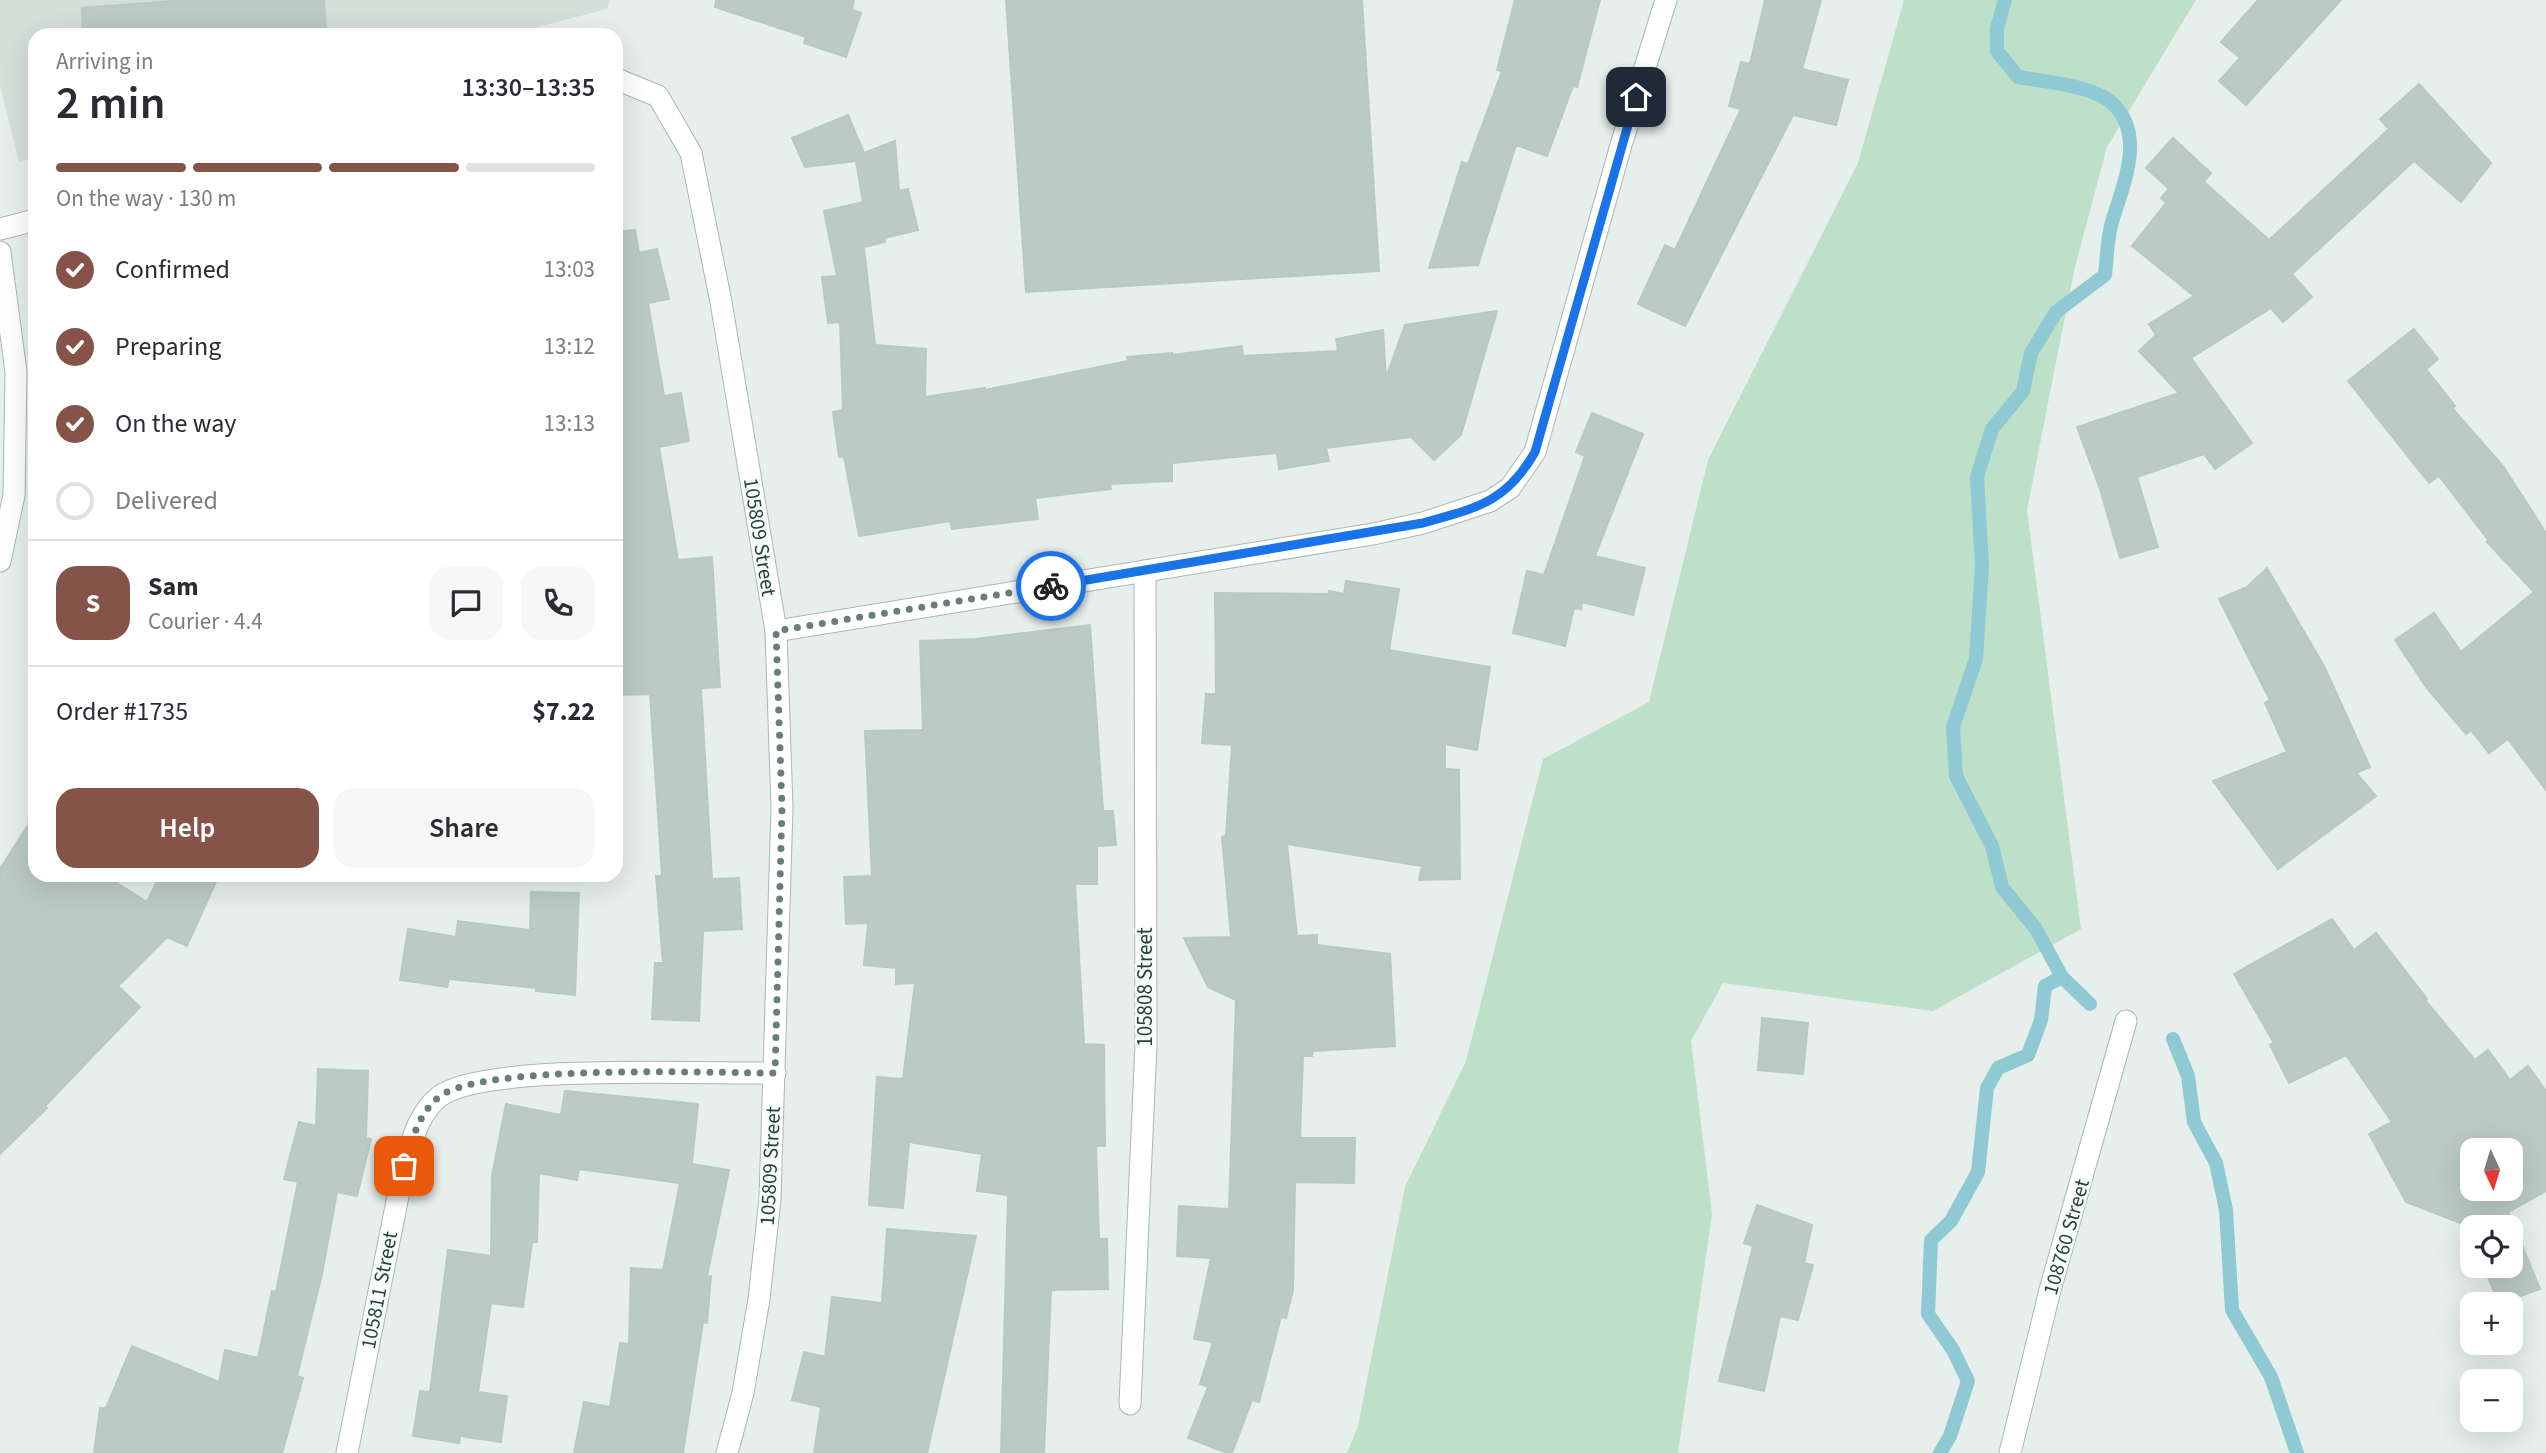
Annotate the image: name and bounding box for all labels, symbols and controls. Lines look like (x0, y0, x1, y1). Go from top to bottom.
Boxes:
text: Arriving in (56, 45, 154, 78)
pin (1606, 67, 1666, 127)
text: 13:30–13:35 (462, 69, 595, 106)
text: 2 min (56, 71, 165, 136)
icon: home (1617, 78, 1655, 116)
text: On the way · 130 m (56, 182, 236, 215)
icon: check (56, 251, 94, 289)
text: Confirmed (115, 251, 230, 288)
text: 13:03 (544, 253, 595, 286)
icon: check (56, 328, 94, 366)
text: Preparing (115, 328, 221, 365)
text: 13:12 (544, 330, 595, 363)
icon: check (56, 405, 94, 443)
text: On the way (115, 405, 236, 442)
text: 13:13 (544, 407, 595, 440)
street label: 105809 Street (736, 476, 784, 598)
text: Delivered (115, 482, 218, 519)
courier (1016, 551, 1086, 621)
button: chat (429, 566, 503, 640)
button: phone (521, 566, 595, 640)
icon: bike (1032, 567, 1070, 605)
text: Sam (148, 568, 198, 605)
text: S (86, 585, 100, 622)
text: Courier · 4.4 (148, 605, 263, 638)
text: Order #1735 (56, 693, 188, 730)
text: $7.22 (532, 693, 595, 730)
button: Help (56, 788, 319, 868)
button: Share (333, 788, 595, 868)
street label: 105808 Street (1130, 927, 1160, 1047)
street label: 105809 Street (752, 1106, 788, 1226)
pin (374, 1136, 434, 1196)
north arrow (2460, 1138, 2524, 1200)
map controls (2460, 1138, 2523, 1432)
icon: bag (385, 1147, 423, 1185)
street label: 108760 Street (2035, 1175, 2097, 1299)
button: locate (2460, 1215, 2523, 1278)
street label: 105811 Street (353, 1229, 405, 1351)
button: + (2460, 1292, 2523, 1355)
button: − (2460, 1369, 2523, 1432)

